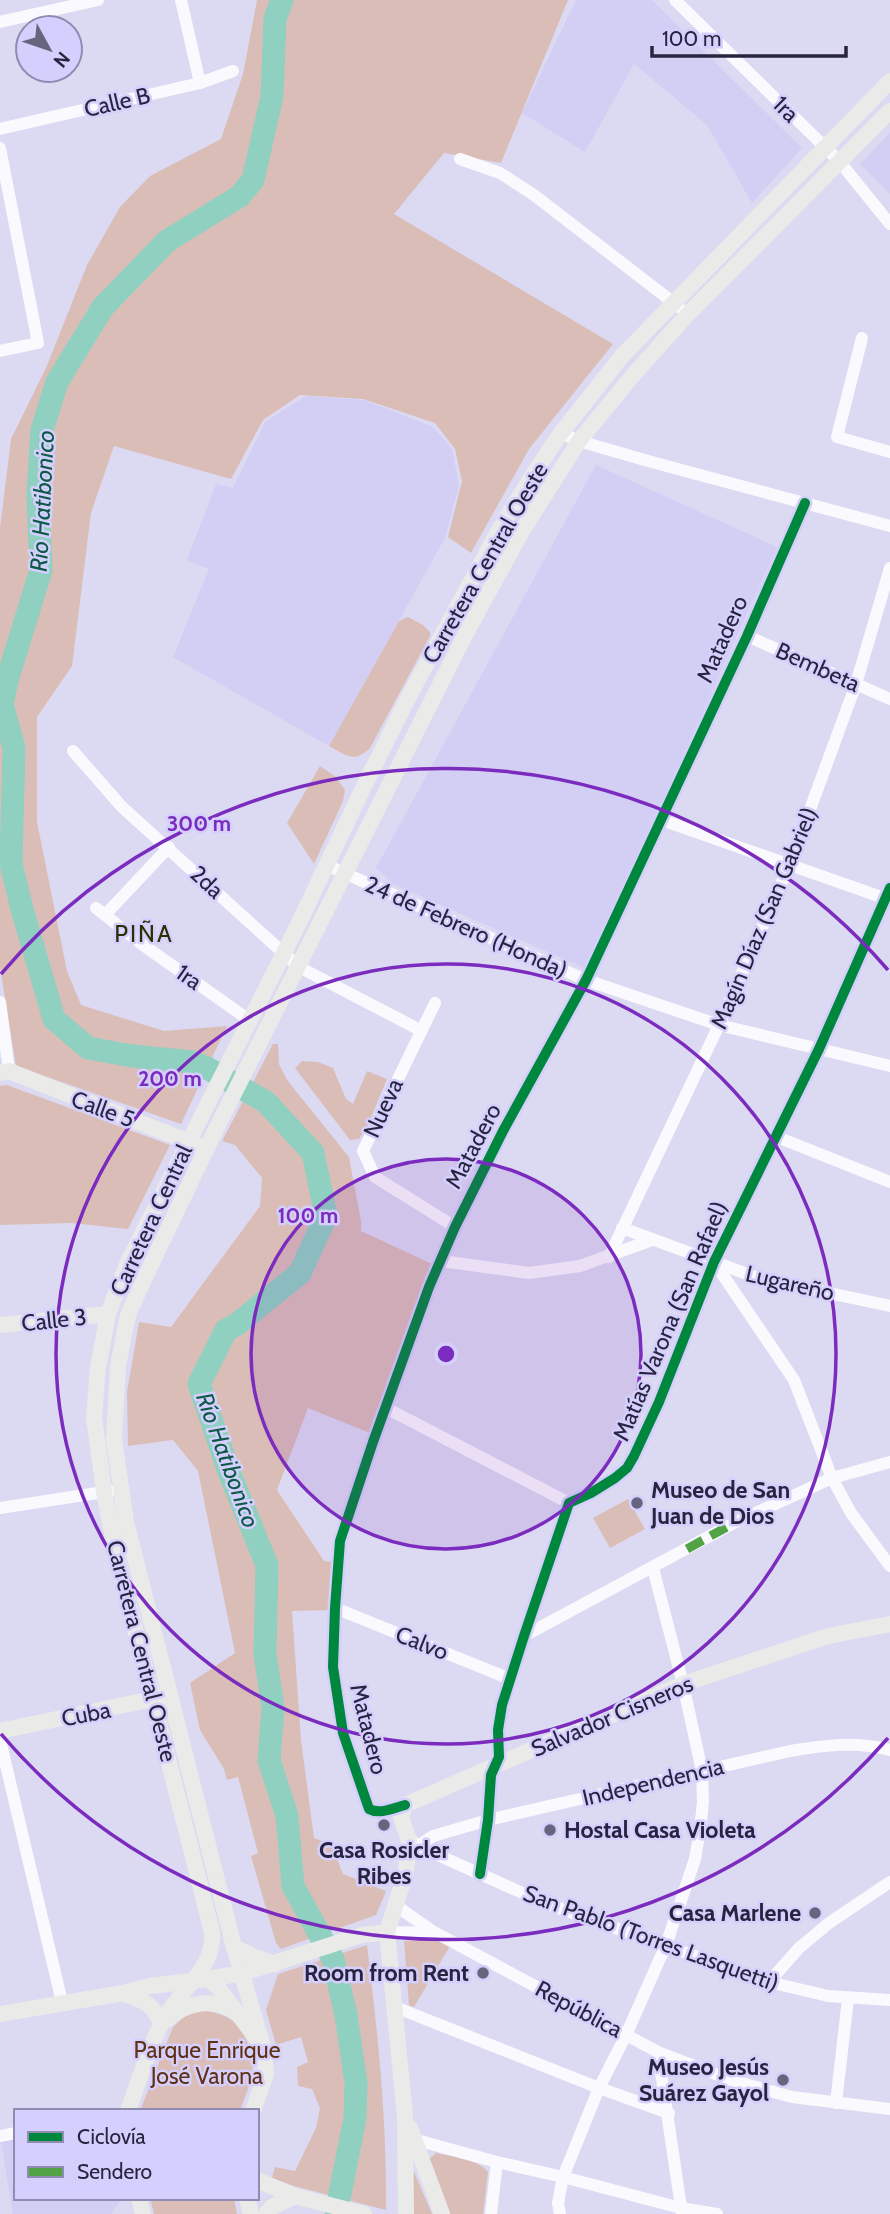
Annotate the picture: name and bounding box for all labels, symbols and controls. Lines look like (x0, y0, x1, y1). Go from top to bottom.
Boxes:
north arrow (14, 14, 84, 84)
scale bar (652, 14, 846, 58)
text: 100 m (662, 26, 721, 51)
text: N (49, 47, 75, 72)
street label: Calle B (81, 81, 153, 123)
street label: 1ra (767, 90, 805, 128)
water label: Río Hatibonico (24, 429, 60, 573)
street label: Carretera Central Oeste (416, 457, 554, 668)
street label: Matadero (690, 591, 754, 687)
street label: Bembeta (772, 636, 864, 698)
street label: Magín Díaz (San Gabriel) (705, 803, 823, 1033)
text: 300 m (167, 811, 231, 836)
street label: 2da (184, 860, 230, 904)
street label: 24 de Febrero (Honda) (361, 870, 571, 984)
district label: PIÑA (114, 919, 174, 948)
street label: 1ra (170, 958, 208, 996)
text: 200 m (138, 1066, 202, 1091)
street label: Nueva (357, 1074, 409, 1142)
street label: Calle 5 (68, 1085, 138, 1133)
street label: Matadero (439, 1099, 507, 1193)
street label: Carretera Central (104, 1139, 198, 1300)
street label: Matías Varona (San Rafael) (607, 1197, 733, 1445)
text: 100 m (278, 1203, 338, 1228)
street label: Lugareño (743, 1259, 837, 1307)
street label: Calle 3 (20, 1303, 88, 1337)
centre of rings (434, 1342, 458, 1366)
water label: Río Hatibonico (190, 1388, 266, 1532)
place label: Museo de San Juan de Dios (650, 1476, 790, 1530)
marker: Museo de San Juan de Dios (629, 1495, 645, 1511)
street label: Carretera Central Oeste (101, 1537, 183, 1765)
street label: Calvo (392, 1620, 452, 1666)
street label: Salvador Cisneros (527, 1669, 697, 1763)
street label: Matadero (344, 1681, 394, 1777)
street label: Cuba (59, 1696, 113, 1732)
street label: Independencia (580, 1752, 726, 1812)
place label: Hostal Casa Violeta (564, 1816, 756, 1844)
marker: Casa Rosicler Ribes (376, 1817, 392, 1833)
marker: Hostal Casa Violeta (542, 1822, 558, 1838)
place label: Casa Rosicler Ribes (319, 1836, 449, 1890)
street label: San Pablo (Torres Lasquetti) (520, 1879, 782, 1997)
place label: Casa Marlene (669, 1899, 801, 1927)
marker: Casa Marlene (807, 1905, 823, 1921)
place label: Room from Rent (304, 1959, 469, 1987)
marker: Room from Rent (475, 1965, 491, 1981)
street label: República (531, 1974, 627, 2044)
park label: Parque Enrique José Varona (134, 2036, 281, 2090)
place label: Museo Jesús Suárez Gayol (639, 2053, 769, 2107)
marker: Museo Jesús Suárez Gayol (775, 2072, 791, 2088)
legend (14, 2109, 259, 2200)
text: Ciclovía (77, 2124, 146, 2149)
text: Sendero (77, 2159, 152, 2184)

